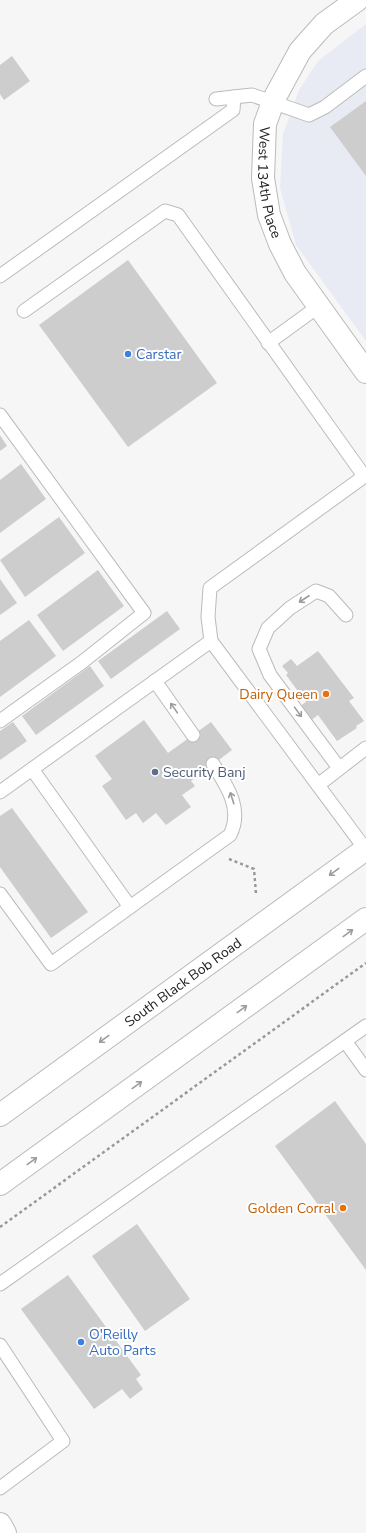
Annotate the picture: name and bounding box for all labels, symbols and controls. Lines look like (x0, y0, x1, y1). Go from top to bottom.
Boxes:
street label: West 134th Place (253, 126, 286, 241)
place label: Carstar (136, 345, 182, 364)
marker: Carstar (123, 349, 133, 359)
one-way arrow (299, 595, 310, 603)
place label: Dairy Queen (239, 685, 318, 704)
marker: Dairy Queen (321, 689, 331, 699)
one-way arrow (170, 703, 178, 714)
one-way arrow (294, 707, 302, 718)
place label: Security Banj (163, 763, 246, 782)
marker: Security Banj (150, 767, 160, 777)
one-way arrow (228, 792, 235, 805)
one-way arrow (329, 868, 340, 876)
one-way arrow (342, 928, 353, 937)
street label: South Black Bob Road (120, 933, 245, 1031)
one-way arrow (237, 1005, 248, 1013)
one-way arrow (99, 1035, 110, 1043)
one-way arrow (131, 1081, 142, 1089)
one-way arrow (26, 1157, 37, 1165)
place label: Golden Corral (248, 1199, 336, 1218)
marker: Golden Corral (338, 1203, 348, 1213)
place label: O'Reilly Auto Parts (89, 1325, 156, 1360)
marker: O'Reilly Auto Parts (76, 1337, 86, 1347)

